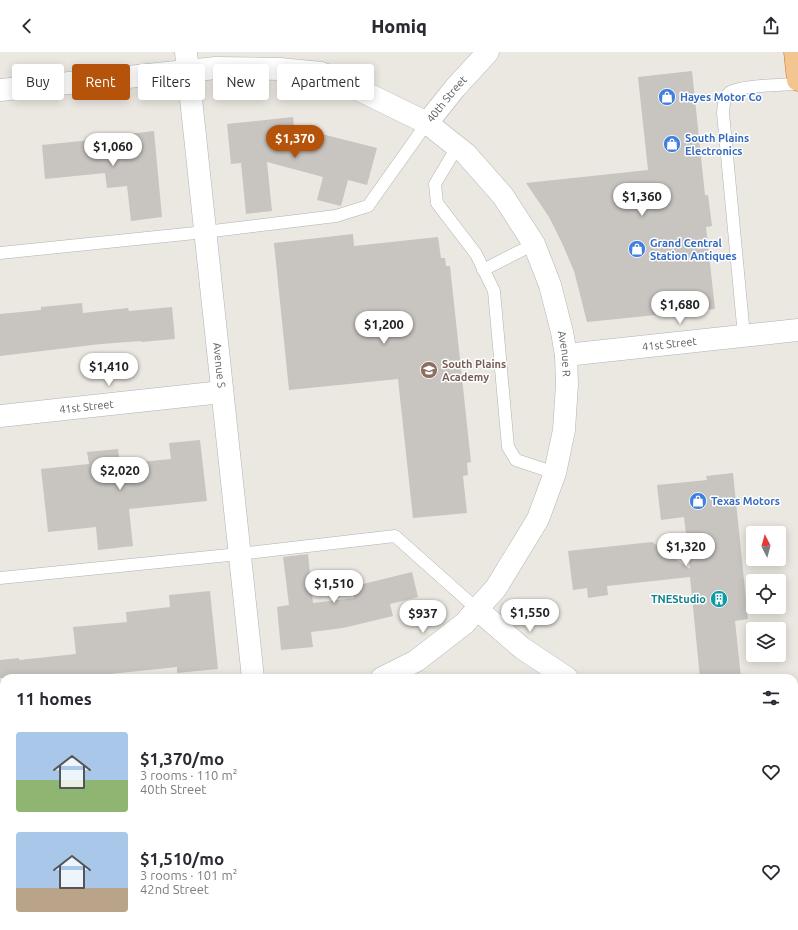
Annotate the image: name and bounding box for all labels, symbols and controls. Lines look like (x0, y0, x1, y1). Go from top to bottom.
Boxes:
icon: back (16, 15, 38, 37)
icon: share (760, 15, 782, 37)
text: Homiq (371, 16, 427, 36)
chip: Buy (12, 64, 64, 100)
chip: Rent (72, 64, 130, 100)
chip: Filters (138, 64, 205, 100)
chip: New (213, 64, 269, 100)
chip: Apartment (277, 64, 374, 100)
street label: 40th Street (424, 73, 470, 125)
shop icon: Hayes Motor Co (657, 87, 677, 107)
place label: Hayes Motor Co (680, 91, 762, 103)
pin: $1,370 (262, 125, 328, 159)
text: $1,370 (275, 131, 315, 145)
place label: South Plains Electronics (685, 132, 749, 157)
pin: $1,060 (80, 133, 146, 167)
shop icon: South Plains Electronics (662, 134, 682, 154)
text: $1,060 (93, 139, 133, 153)
pin: $1,360 (609, 183, 675, 217)
text: $1,360 (622, 189, 662, 203)
place label: Grand Central Station Antiques (650, 237, 737, 262)
shop icon: Grand Central Station Antiques (627, 239, 647, 259)
pin: $1,680 (647, 291, 713, 325)
text: $1,680 (660, 297, 700, 311)
pin: $1,200 (351, 311, 417, 345)
text: $1,200 (364, 317, 404, 331)
street label: Avenue R (556, 330, 573, 377)
street label: 41st Street (642, 335, 698, 353)
street label: Avenue S (211, 342, 228, 389)
pin: $1,410 (76, 353, 142, 387)
place label: South Plains Academy (442, 358, 506, 383)
text: $1,410 (89, 359, 129, 373)
school or university icon: South Plains Academy (419, 360, 439, 380)
street label: 41st Street (59, 398, 115, 416)
pin: $2,020 (87, 457, 153, 491)
text: $2,020 (100, 463, 140, 477)
shop icon: Texas Motors (688, 491, 708, 511)
place label: Texas Motors (711, 495, 780, 507)
north arrow (746, 526, 786, 566)
map controls (746, 526, 786, 662)
pin: $1,320 (653, 533, 719, 567)
text: $1,320 (666, 539, 706, 553)
pin: $1,510 (301, 570, 367, 604)
button: locate (746, 574, 786, 614)
text: $1,510 (314, 576, 354, 590)
building icon: TNEStudio (709, 589, 729, 609)
place label: TNEStudio (651, 593, 706, 605)
pin: $1,550 (497, 599, 563, 633)
pin: $937 (399, 600, 447, 634)
text: $1,550 (510, 605, 550, 619)
text: $937 (408, 606, 438, 620)
button: layers (746, 622, 786, 662)
icon: filters (760, 687, 782, 709)
text: 11 homes (16, 689, 92, 708)
icon: home (48, 748, 96, 796)
text: $1,370/mo (140, 749, 224, 768)
icon: heart (760, 761, 782, 783)
text: 3 rooms · 110 m² (140, 768, 237, 782)
text: 40th Street (140, 782, 206, 796)
icon: home (48, 848, 96, 896)
text: $1,510/mo (140, 849, 224, 868)
icon: heart (760, 861, 782, 883)
text: 3 rooms · 101 m² (140, 868, 237, 882)
text: 42nd Street (140, 882, 209, 896)

